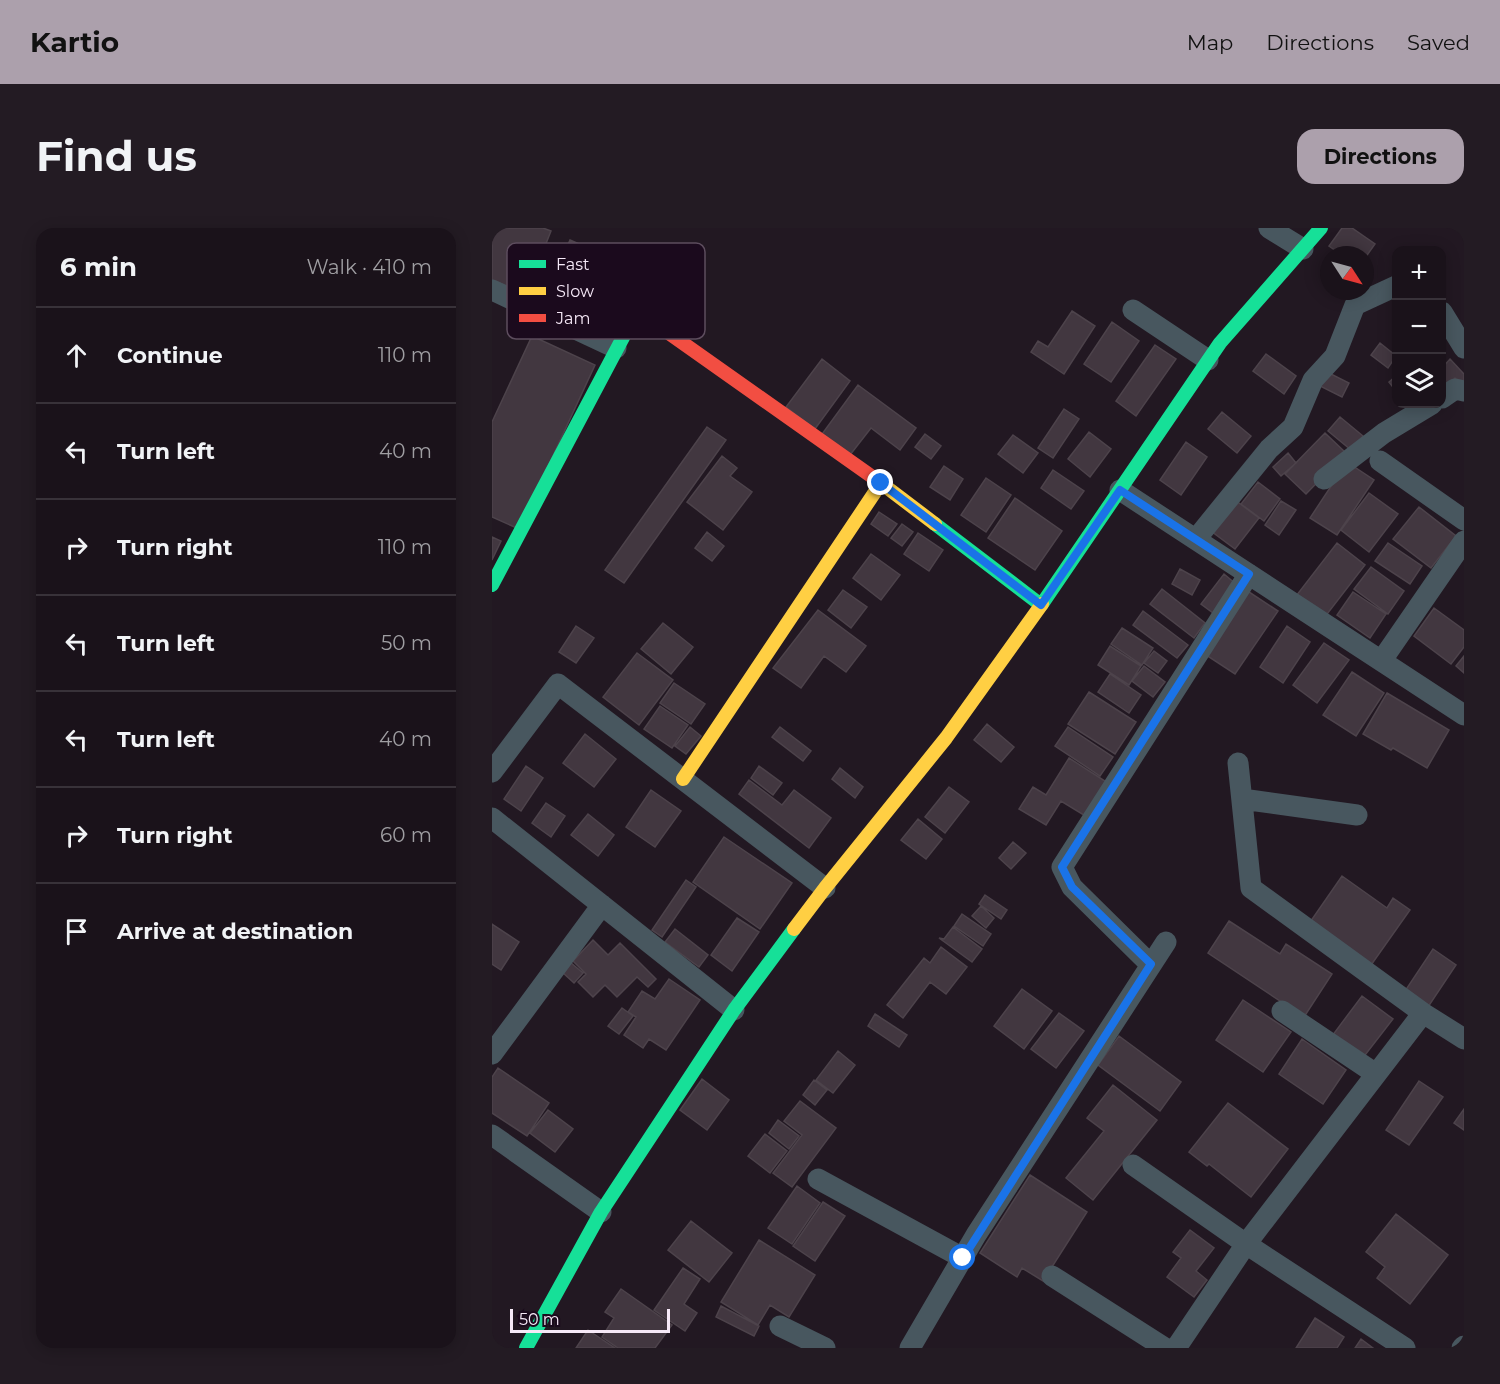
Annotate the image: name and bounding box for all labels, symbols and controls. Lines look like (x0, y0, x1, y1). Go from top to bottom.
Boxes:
text: Kartio (30, 25, 119, 59)
text: Map (1187, 30, 1233, 55)
text: Directions (1266, 30, 1374, 55)
text: Saved (1407, 30, 1470, 55)
button: Directions (1297, 129, 1464, 184)
text: Find us (36, 130, 197, 182)
legend (507, 243, 705, 339)
north arrow (1320, 246, 1374, 300)
map controls (1392, 246, 1446, 408)
button: + (1392, 246, 1446, 300)
text: 6 min (60, 251, 137, 283)
text: Walk · 410 m (307, 255, 432, 279)
text: Fast (556, 255, 590, 274)
text: Slow (556, 282, 594, 301)
button: − (1392, 300, 1446, 354)
text: Jam (555, 309, 590, 328)
icon: ahead (60, 339, 93, 372)
text: Continue (117, 342, 223, 369)
text: 110 m (378, 343, 432, 367)
button: layers (1392, 354, 1446, 408)
icon: left (60, 435, 93, 468)
text: Turn left (117, 438, 215, 465)
text: 40 m (379, 439, 432, 463)
route end (867, 469, 893, 495)
icon: right (60, 531, 93, 564)
text: Turn right (117, 534, 232, 561)
text: 110 m (378, 535, 432, 559)
icon: left (60, 627, 93, 660)
text: Turn left (117, 630, 215, 657)
text: 50 m (381, 631, 432, 655)
icon: left (60, 723, 93, 756)
text: Turn left (117, 726, 215, 753)
text: 40 m (379, 727, 432, 751)
icon: right (60, 819, 93, 852)
text: Turn right (117, 822, 232, 849)
text: 60 m (380, 823, 432, 847)
icon: arrive (60, 915, 93, 948)
text: Arrive at destination (117, 918, 353, 945)
route start (949, 1244, 975, 1270)
scale bar (510, 1306, 670, 1334)
text: 50 m (519, 1310, 560, 1329)

